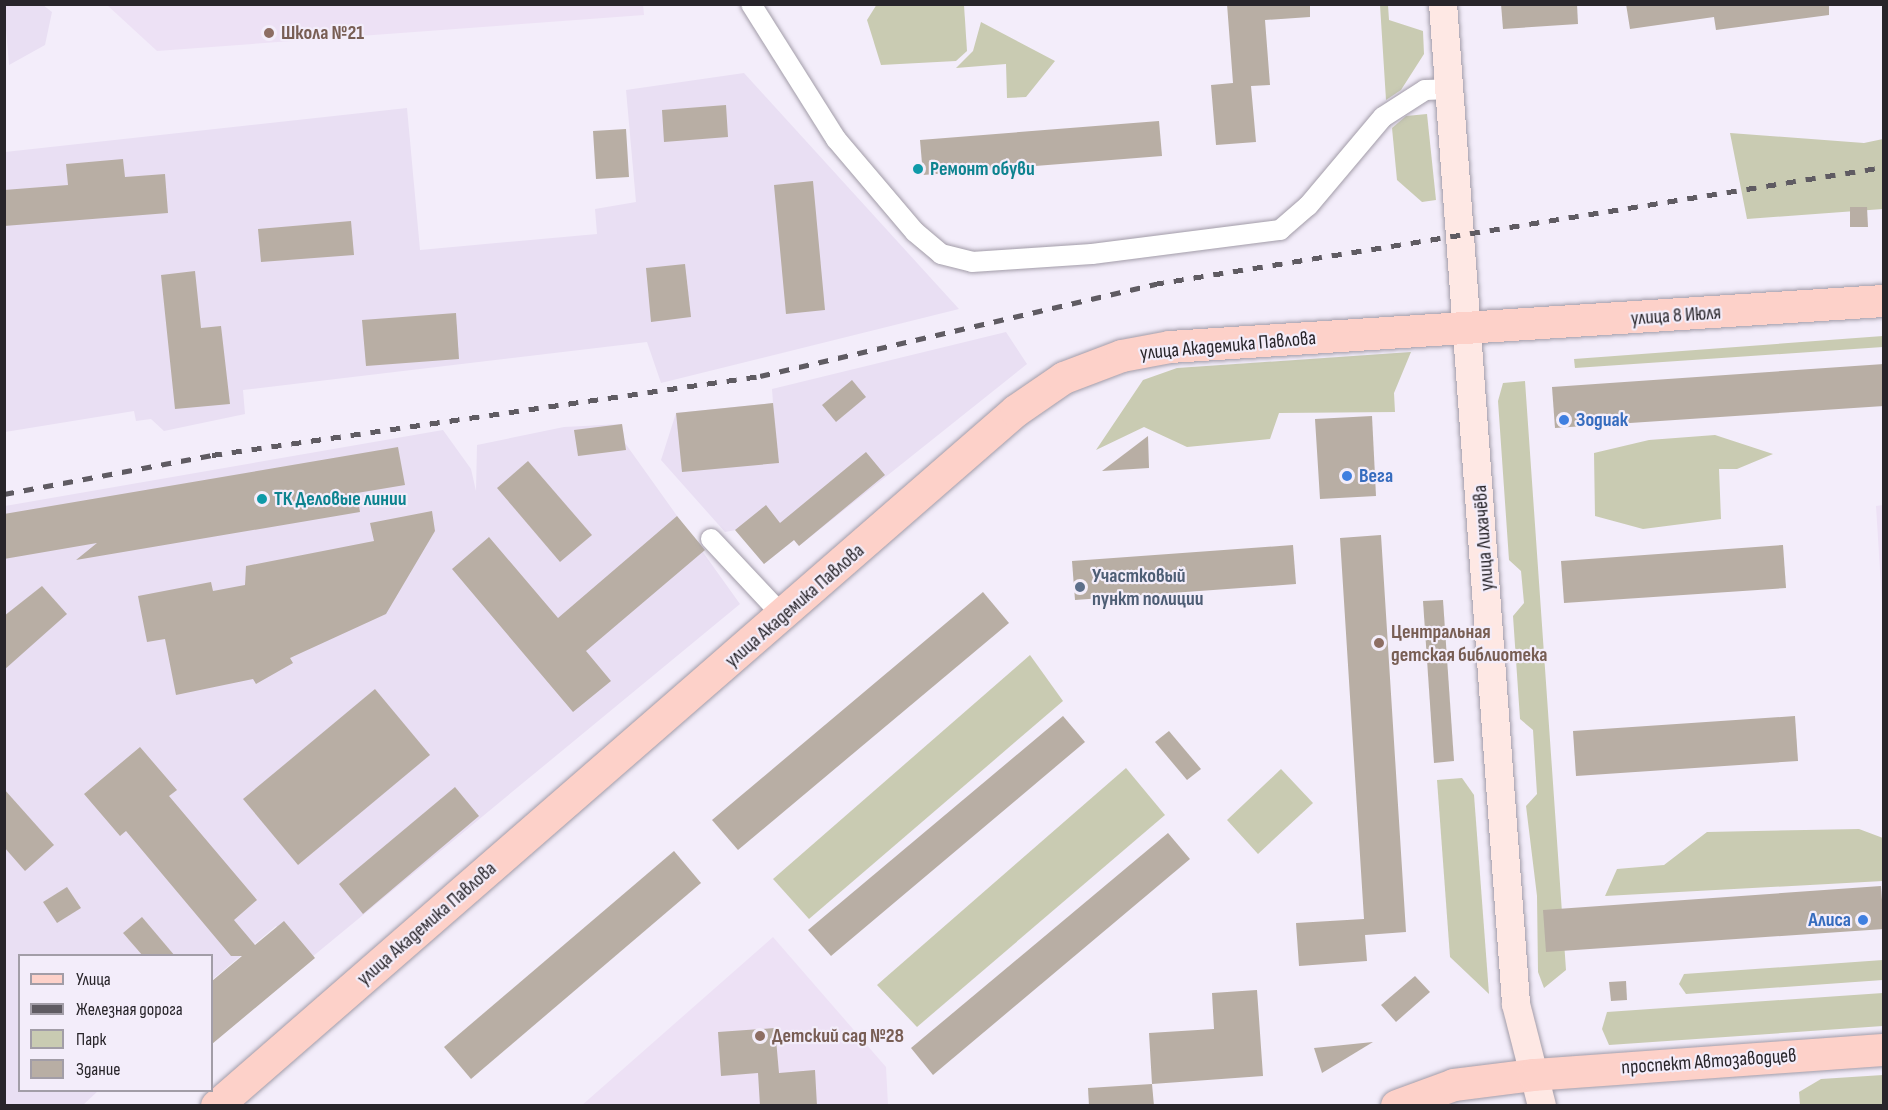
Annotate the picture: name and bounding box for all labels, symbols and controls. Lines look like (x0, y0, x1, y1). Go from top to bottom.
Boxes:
place label: Школа №21 (281, 21, 364, 45)
marker: Школа №21 (262, 26, 276, 40)
place label: Ремонт обуви (930, 157, 1035, 181)
marker: Ремонт обуви (911, 162, 925, 176)
street label: улица 8 Июля (1630, 301, 1722, 331)
street label: улица Академика Павлова (1139, 326, 1317, 366)
place label: Зодиак (1576, 408, 1628, 432)
marker: Зодиак (1557, 413, 1571, 427)
place label: Вега (1359, 464, 1393, 488)
marker: Вега (1340, 469, 1354, 483)
street label: улица Лихачёва (1468, 484, 1500, 592)
place label: ТК Деловые линии (274, 487, 407, 511)
marker: ТК Деловые линии (255, 492, 269, 506)
street label: улица Академика Павлова (721, 539, 869, 673)
place label: Участковый пункт полиции (1092, 564, 1203, 611)
marker: Участковый пункт полиции (1073, 580, 1087, 594)
place label: Центральная детская библиотека (1391, 620, 1547, 667)
marker: Центральная детская библиотека (1372, 636, 1386, 650)
street label: улица Академика Павлова (353, 857, 501, 991)
place label: Алиса (1808, 908, 1851, 932)
marker: Алиса (1856, 913, 1870, 927)
legend (18, 954, 213, 1092)
text: Улица (76, 969, 111, 990)
text: Железная дорога (76, 999, 183, 1020)
place label: Детский сад №28 (772, 1024, 904, 1048)
text: Парк (76, 1029, 106, 1050)
marker: Детский сад №28 (753, 1029, 767, 1043)
street label: проспект Автозаводцев (1621, 1044, 1797, 1080)
text: Здание (76, 1059, 121, 1080)

